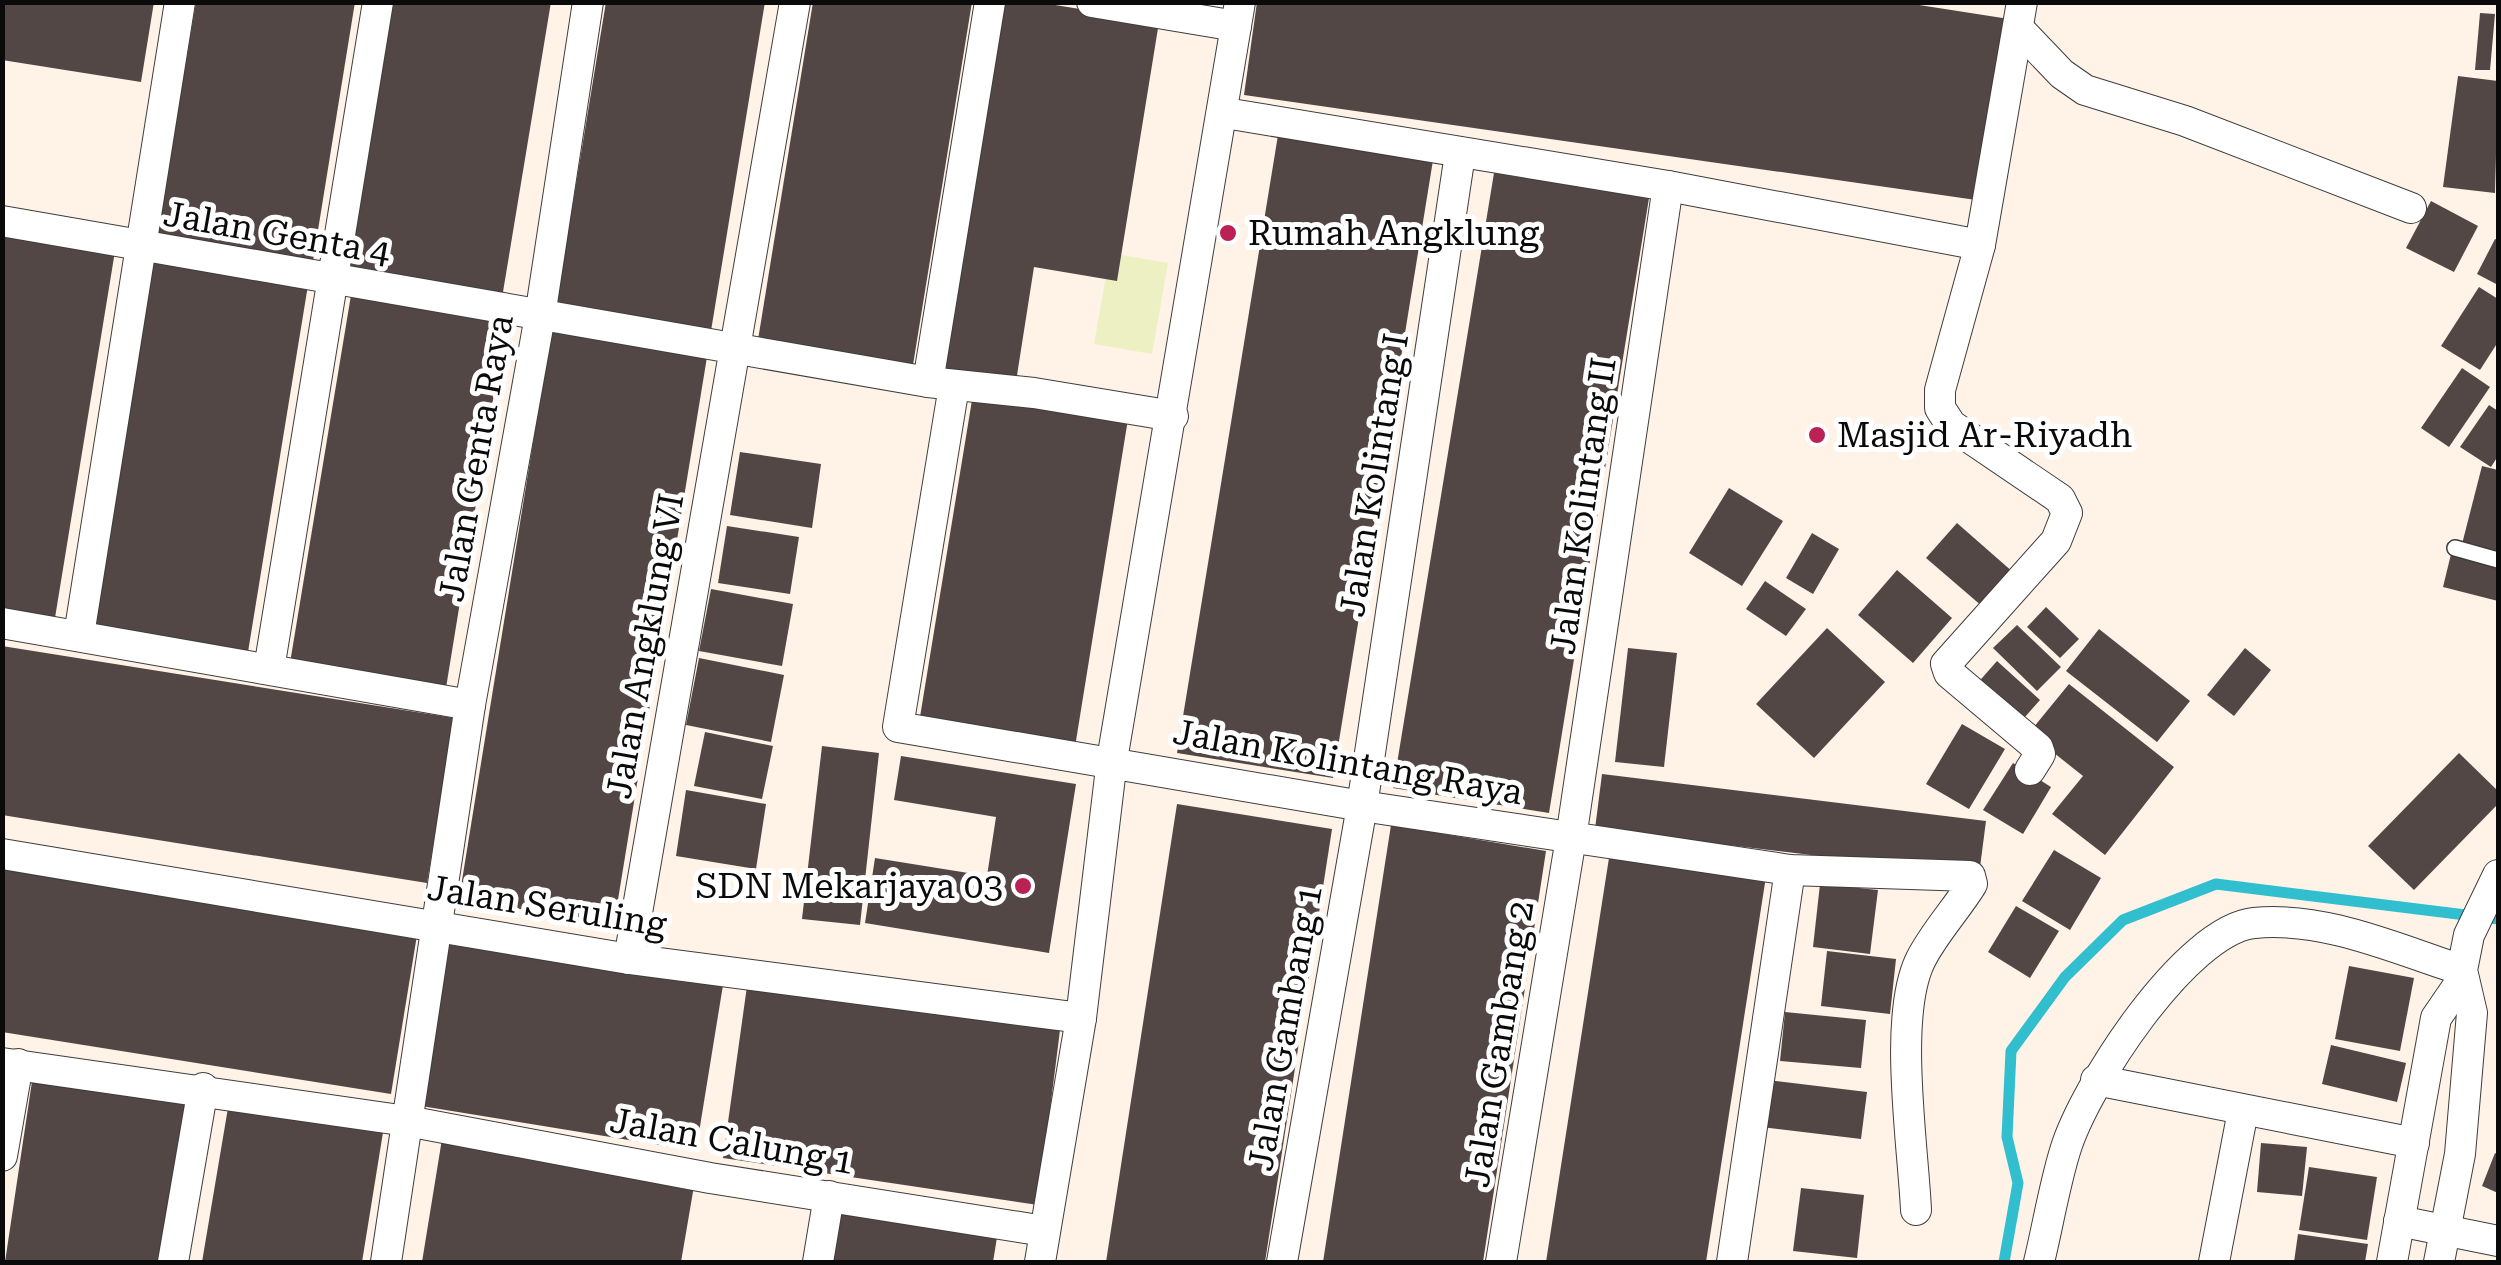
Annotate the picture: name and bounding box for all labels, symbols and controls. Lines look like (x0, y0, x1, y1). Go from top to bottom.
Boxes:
street label: Jalan Genta 4 (161, 193, 394, 274)
place label: Rumah Angklung (1248, 213, 1539, 254)
marker: Rumah Angklung (1217, 222, 1239, 244)
street label: Jalan Genta Raya (431, 311, 522, 605)
street label: Jalan Kolintang I (1332, 331, 1417, 620)
street label: Jalan Kolintang II (1542, 355, 1625, 657)
place label: Masjid Ar-Riyadh (1837, 415, 2132, 456)
marker: Masjid Ar-Riyadh (1806, 424, 1828, 446)
street label: Jalan Angklung VI (598, 490, 693, 802)
street label: Jalan Kolintang Raya (1170, 712, 1526, 813)
place label: SDN Mekarjaya 03 (696, 866, 1003, 907)
street label: Jalan Seruling (425, 867, 669, 946)
marker: SDN Mekarjaya 03 (1012, 875, 1034, 897)
street label: Jalan Gambang 1 (1240, 882, 1331, 1174)
street label: Jalan Gambang 2 (1457, 898, 1542, 1190)
street label: Jalan Calung 1 (607, 1100, 857, 1183)

